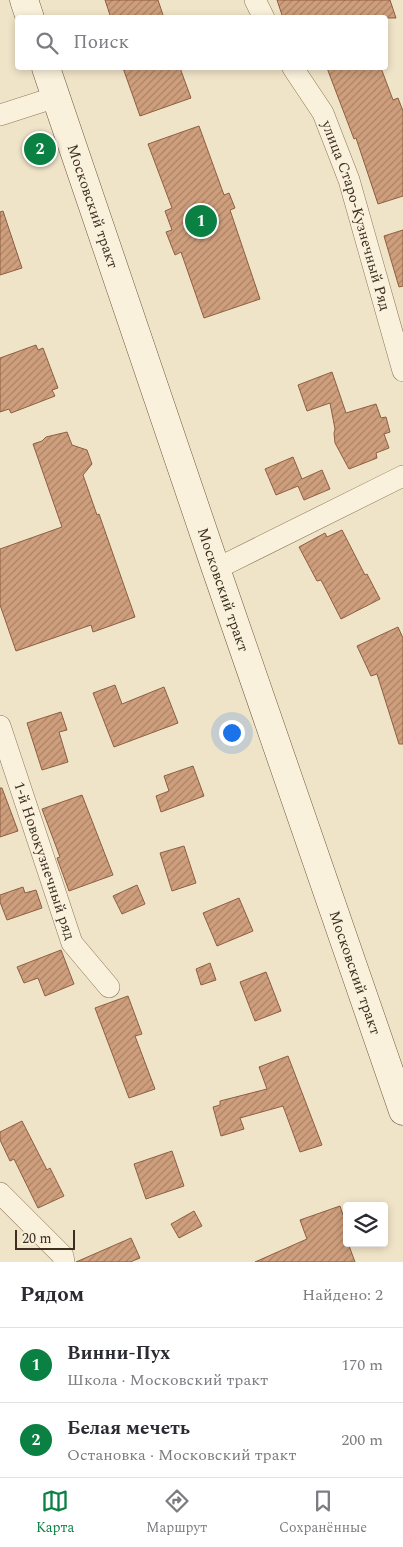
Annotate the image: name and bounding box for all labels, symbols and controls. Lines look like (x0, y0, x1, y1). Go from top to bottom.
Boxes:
search box (15, 15, 388, 70)
text: Поиск (73, 28, 129, 57)
icon: search (33, 29, 61, 57)
street label: улица Старо-Кузнечный Ряд (315, 116, 396, 314)
pin: 2 (24, 130, 56, 168)
street label: Московский тракт (61, 141, 124, 272)
pin: 1 (185, 202, 217, 240)
street label: Московский тракт (191, 525, 255, 655)
your location (219, 720, 245, 746)
street label: 1-й Новокузнечный ряд (7, 779, 81, 943)
street label: Московский тракт (323, 908, 387, 1038)
map controls (343, 1202, 388, 1247)
button: layers (343, 1202, 388, 1247)
scale bar (15, 1227, 75, 1250)
text: 20 m (22, 1228, 52, 1249)
text: Рядом (20, 1279, 84, 1311)
text: Найдено: 2 (302, 1283, 383, 1307)
text: Винни-Пух (67, 1339, 170, 1368)
text: 1 (32, 1353, 40, 1377)
text: 170 m (341, 1353, 383, 1377)
text: Школа · Московский тракт (67, 1368, 268, 1392)
text: Белая мечеть (67, 1414, 190, 1443)
text: 2 (32, 1428, 40, 1452)
text: 200 m (341, 1428, 383, 1452)
text: Остановка · Московский тракт (67, 1443, 296, 1467)
tab: Карта (36, 1487, 74, 1538)
tab: Маршрут (146, 1487, 207, 1538)
tab: Сохранённые (279, 1487, 367, 1538)

